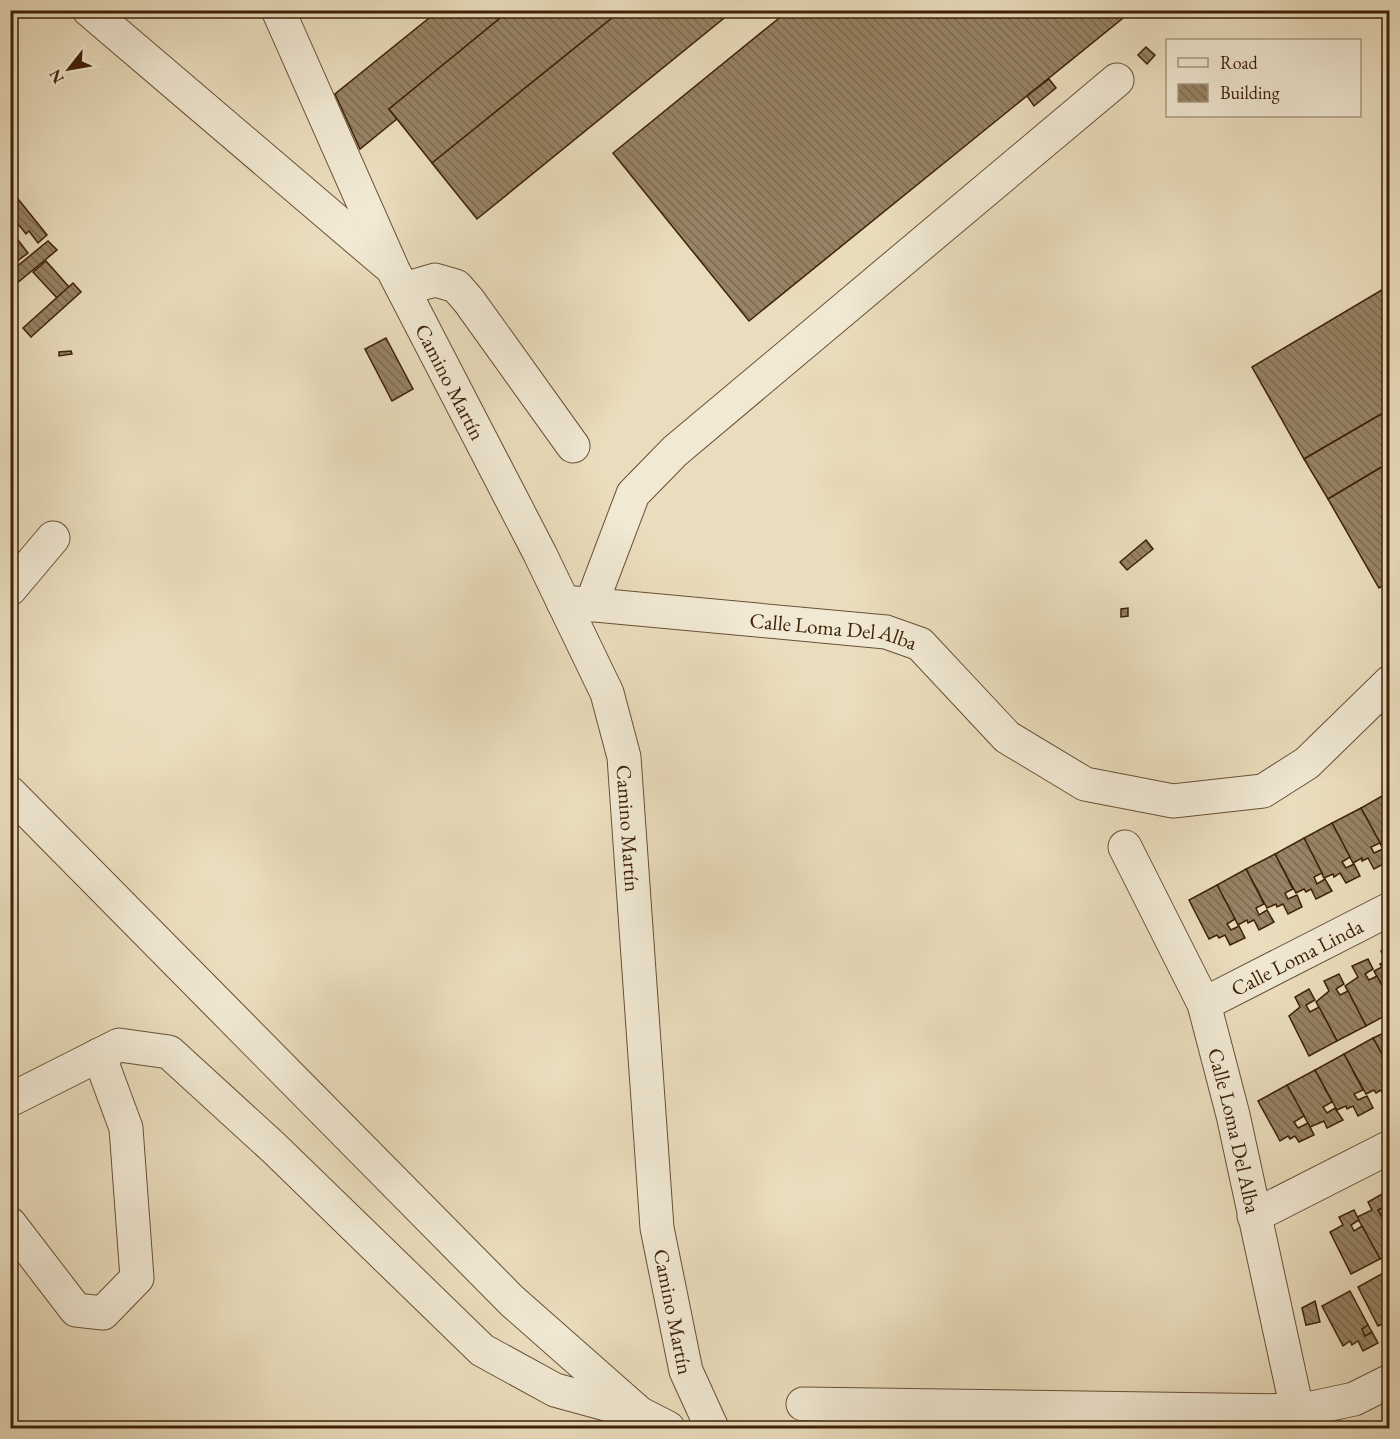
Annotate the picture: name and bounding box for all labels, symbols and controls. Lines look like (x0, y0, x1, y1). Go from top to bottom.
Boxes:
north arrow (39, 39, 99, 99)
legend (1166, 39, 1361, 117)
text: Road (1220, 51, 1259, 74)
text: N (44, 65, 69, 87)
text: Building (1220, 81, 1280, 104)
street label: Camino Martín (410, 319, 492, 444)
street label: Calle Loma Del Alba (748, 606, 921, 656)
street label: Camino Martín (611, 764, 647, 893)
street label: Calle Loma Linda (1226, 911, 1368, 1002)
street label: Calle Loma Del Alba (1202, 1045, 1268, 1216)
street label: Camino Martín (648, 1246, 700, 1377)

